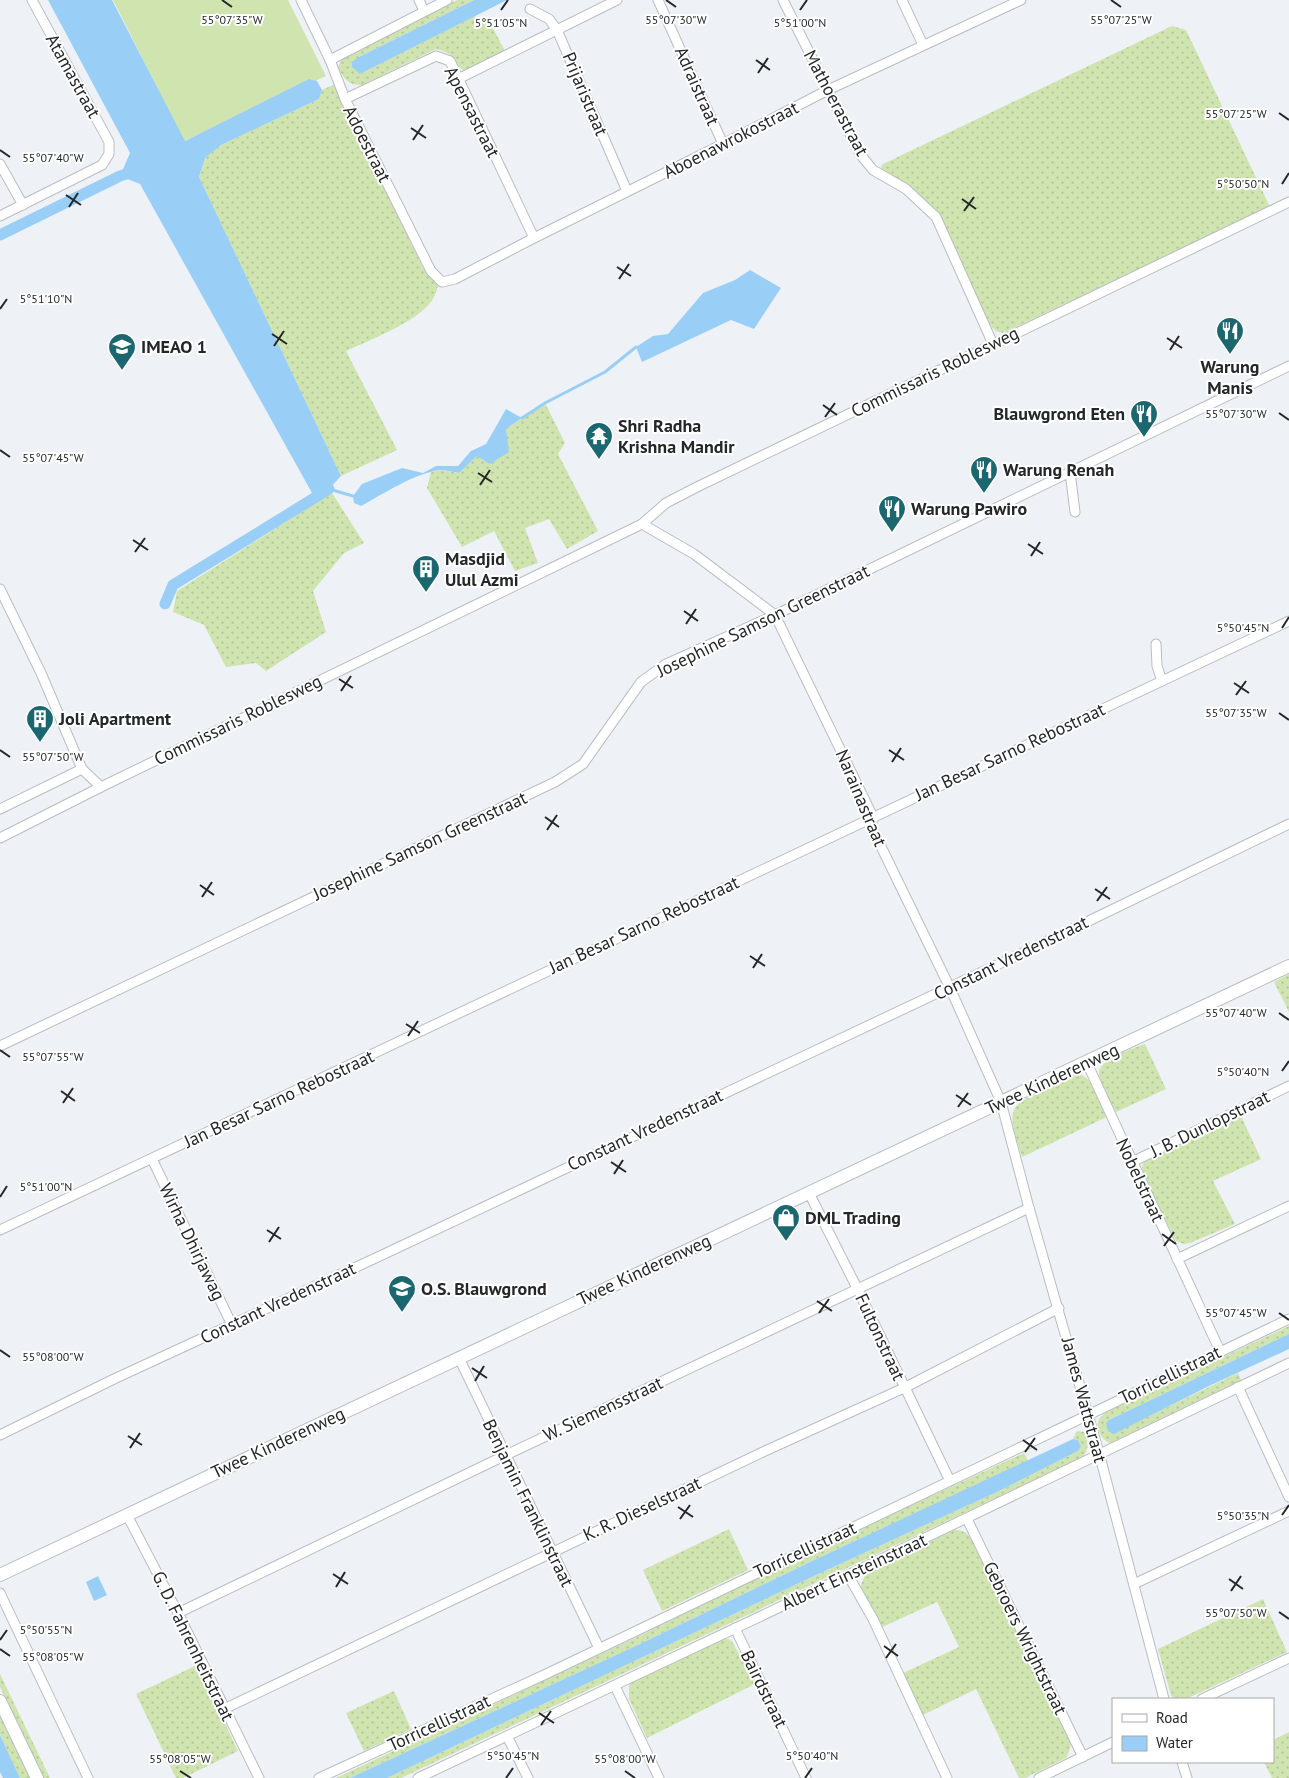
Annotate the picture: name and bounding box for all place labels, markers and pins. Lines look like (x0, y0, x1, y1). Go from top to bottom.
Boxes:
restaurant icon: Warung Manis (1215, 316, 1245, 355)
school or university icon: IMEAO 1 (107, 332, 137, 371)
place label: IMEAO 1 (141, 335, 207, 358)
place label: Warung Manis (1200, 355, 1260, 399)
restaurant icon: Blauwgrond Eten (1129, 399, 1159, 438)
place label: Blauwgrond Eten (993, 402, 1125, 425)
place label: Shri Radha Krishna Mandir (618, 414, 735, 458)
temple icon: Shri Radha Krishna Mandir (584, 421, 614, 460)
restaurant icon: Warung Renah (969, 455, 999, 494)
place label: Warung Renah (1003, 458, 1114, 481)
restaurant icon: Warung Pawiro (877, 494, 907, 533)
place label: Warung Pawiro (911, 497, 1027, 520)
place label: Masdjid Ulul Azmi (445, 547, 519, 591)
building icon: Masdjid Ulul Azmi (411, 554, 441, 593)
building icon: Joli Apartment (25, 704, 55, 743)
place label: Joli Apartment (58, 707, 172, 730)
shop icon: DML Trading (771, 1203, 801, 1242)
place label: DML Trading (805, 1206, 901, 1229)
school or university icon: O.S. Blauwgrond (387, 1274, 417, 1313)
place label: O.S. Blauwgrond (421, 1277, 547, 1300)

